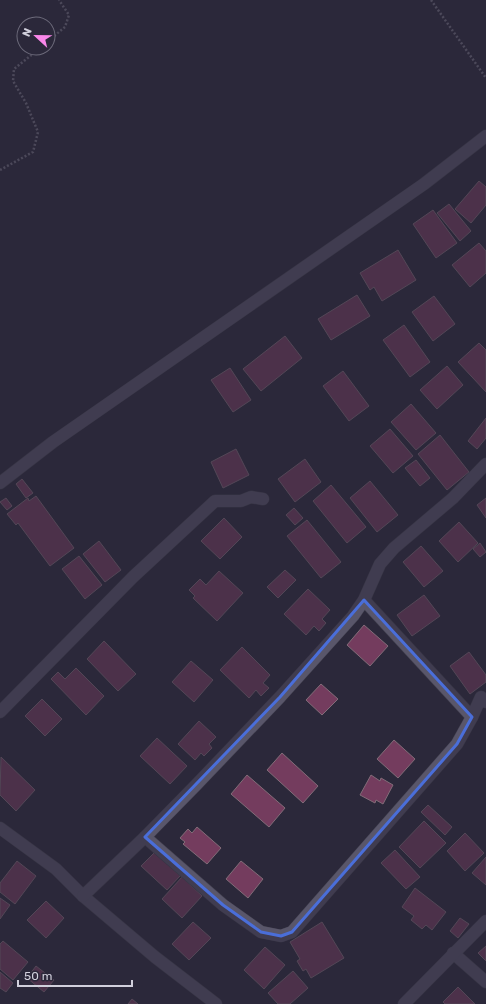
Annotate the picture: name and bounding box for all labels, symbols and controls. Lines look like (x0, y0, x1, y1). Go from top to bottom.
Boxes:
north arrow (16, 16, 56, 56)
text: N (20, 26, 35, 39)
scale bar (18, 962, 132, 988)
text: 50 m (24, 969, 52, 983)

